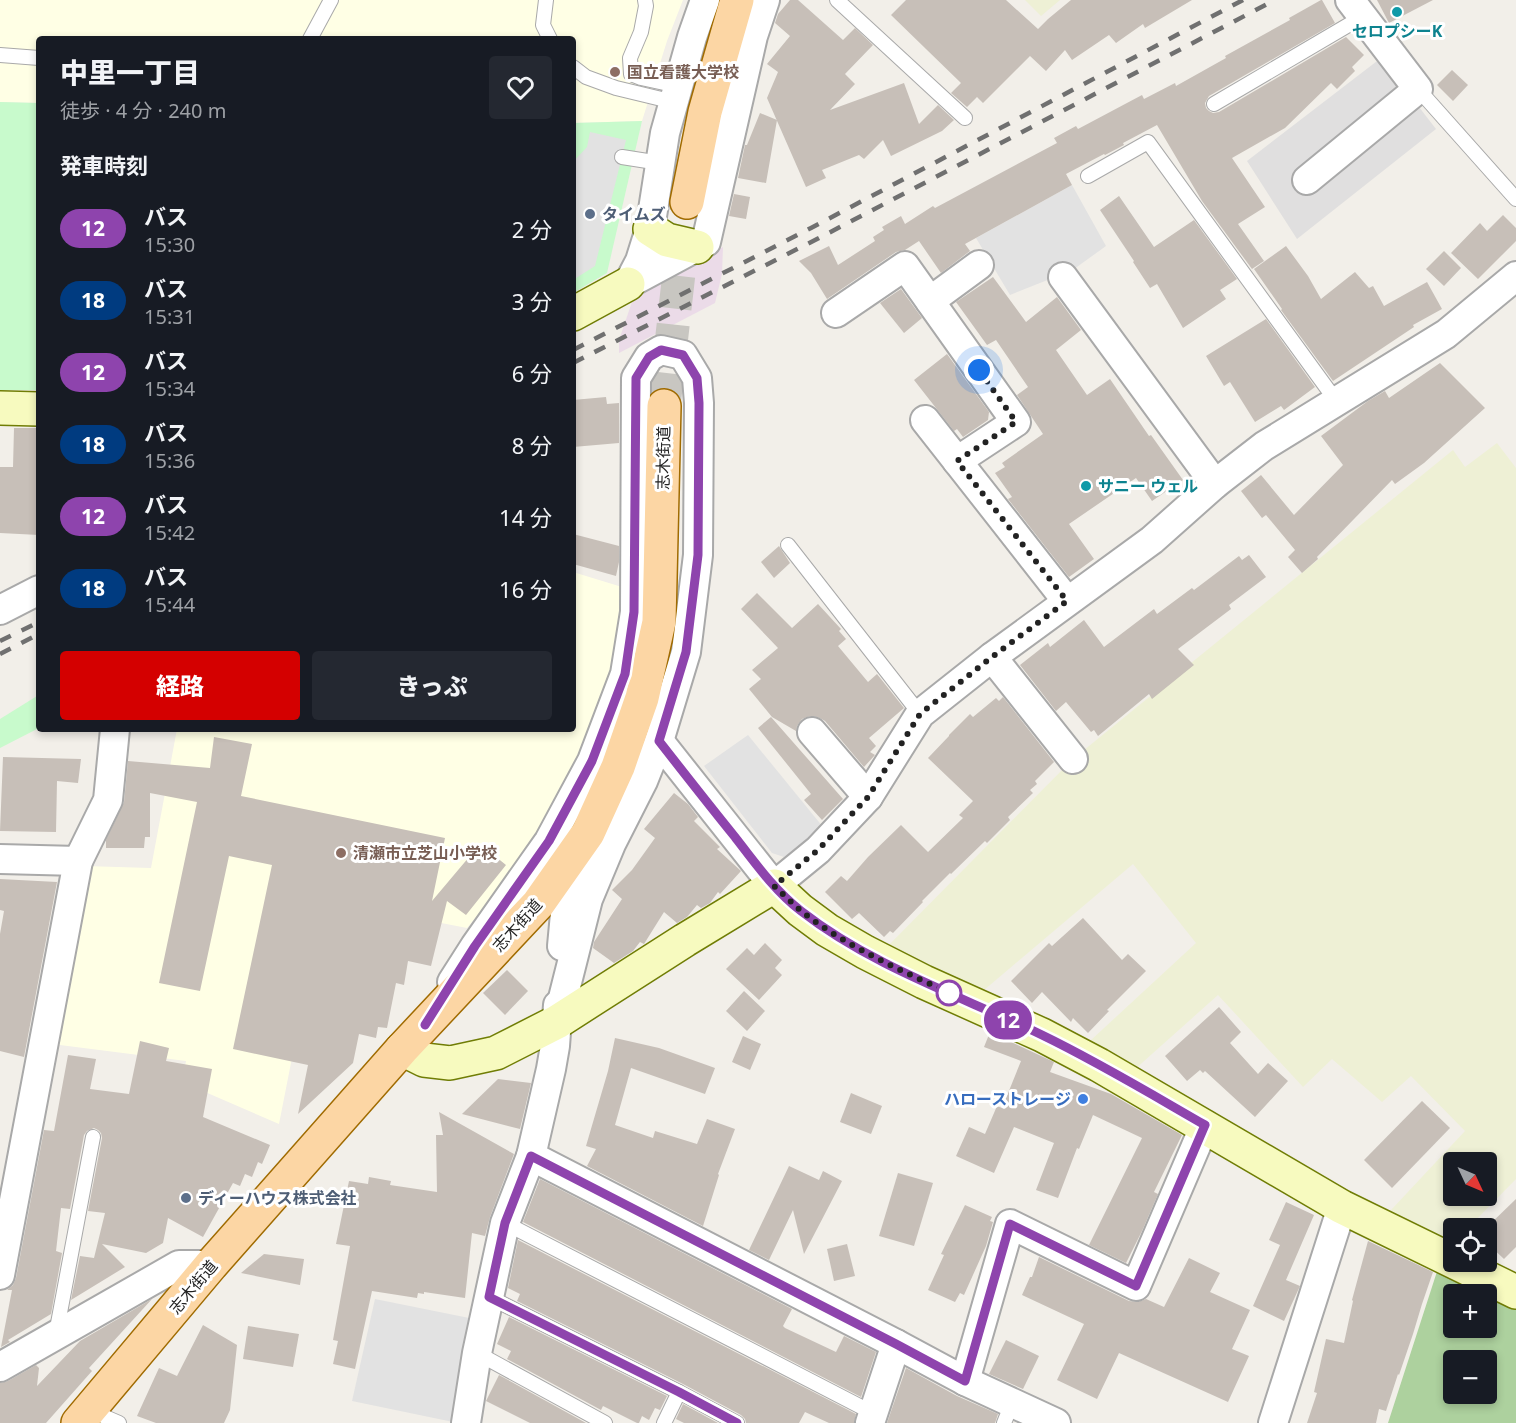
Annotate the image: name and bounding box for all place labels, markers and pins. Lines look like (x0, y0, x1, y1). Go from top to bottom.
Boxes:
marker: セロプシーK (1390, 5, 1404, 19)
place label: セロプシーK (1352, 20, 1443, 42)
place label: 国立看護大学校 (627, 61, 739, 83)
marker: 国立看護大学校 (608, 65, 622, 79)
place label: タイムズ (602, 203, 666, 225)
marker: タイムズ (583, 207, 597, 221)
place label: サニー ウェル (1098, 475, 1198, 497)
marker: サニー ウェル (1079, 479, 1093, 493)
place label: 清瀬市立芝山小学校 (353, 842, 497, 864)
marker: 清瀬市立芝山小学校 (334, 846, 348, 860)
unlabelled marker (936, 980, 962, 1006)
place label: ハローストレージ (944, 1088, 1071, 1110)
marker: ハローストレージ (1076, 1092, 1090, 1106)
place label: ディーハウス株式会社 (198, 1187, 357, 1209)
marker: ディーハウス株式会社 (179, 1191, 193, 1205)

